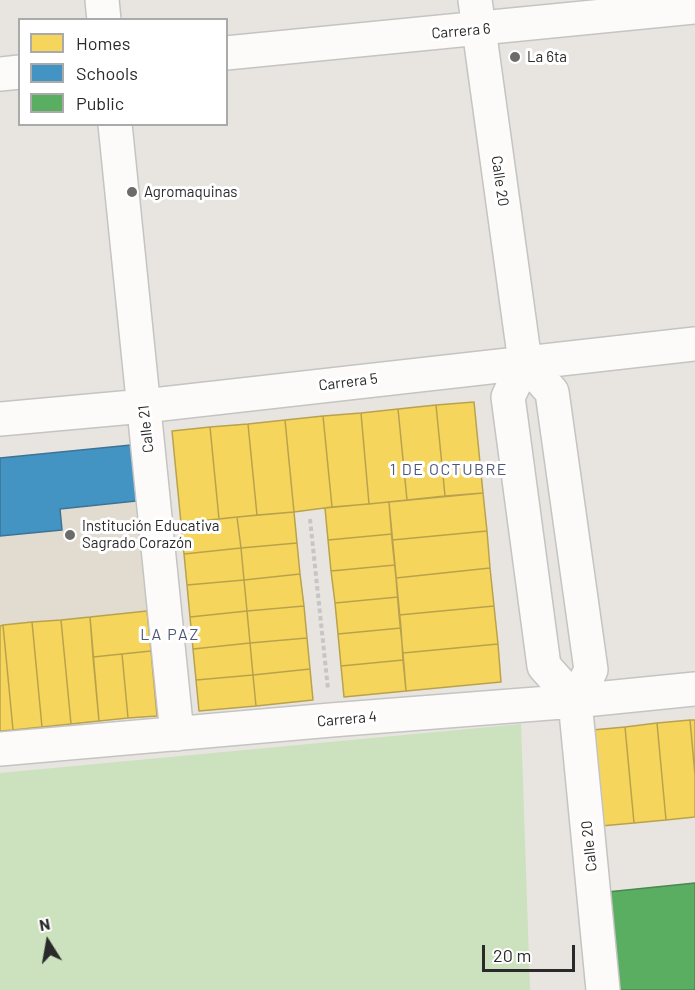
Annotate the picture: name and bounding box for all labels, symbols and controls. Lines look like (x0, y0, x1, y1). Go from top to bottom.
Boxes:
legend (18, 18, 228, 126)
street label: Carrera 6 (431, 19, 491, 43)
text: Homes (76, 32, 130, 54)
place label: La 6ta (527, 48, 567, 66)
marker: La 6ta (508, 50, 522, 64)
text: Schools (76, 62, 138, 84)
text: Public (76, 92, 124, 114)
street label: Calle 20 (488, 154, 512, 208)
place label: Agromaquinas (144, 183, 238, 201)
marker: Agromaquinas (125, 185, 139, 199)
street label: Carrera 5 (317, 369, 379, 395)
street label: Calle 21 (135, 404, 157, 454)
district label: 1 DE OCTUBRE (390, 460, 508, 480)
place label: Institución Educativa Sagrado Corazón (82, 517, 219, 552)
marker: Institución Educativa Sagrado Corazón (63, 528, 77, 542)
district label: LA PAZ (140, 625, 200, 645)
street label: Carrera 4 (316, 707, 378, 731)
street label: Calle 20 (577, 820, 601, 872)
north arrow (18, 912, 78, 972)
text: N (37, 914, 51, 934)
scale bar (485, 933, 578, 971)
text: 20 m (493, 944, 531, 966)

